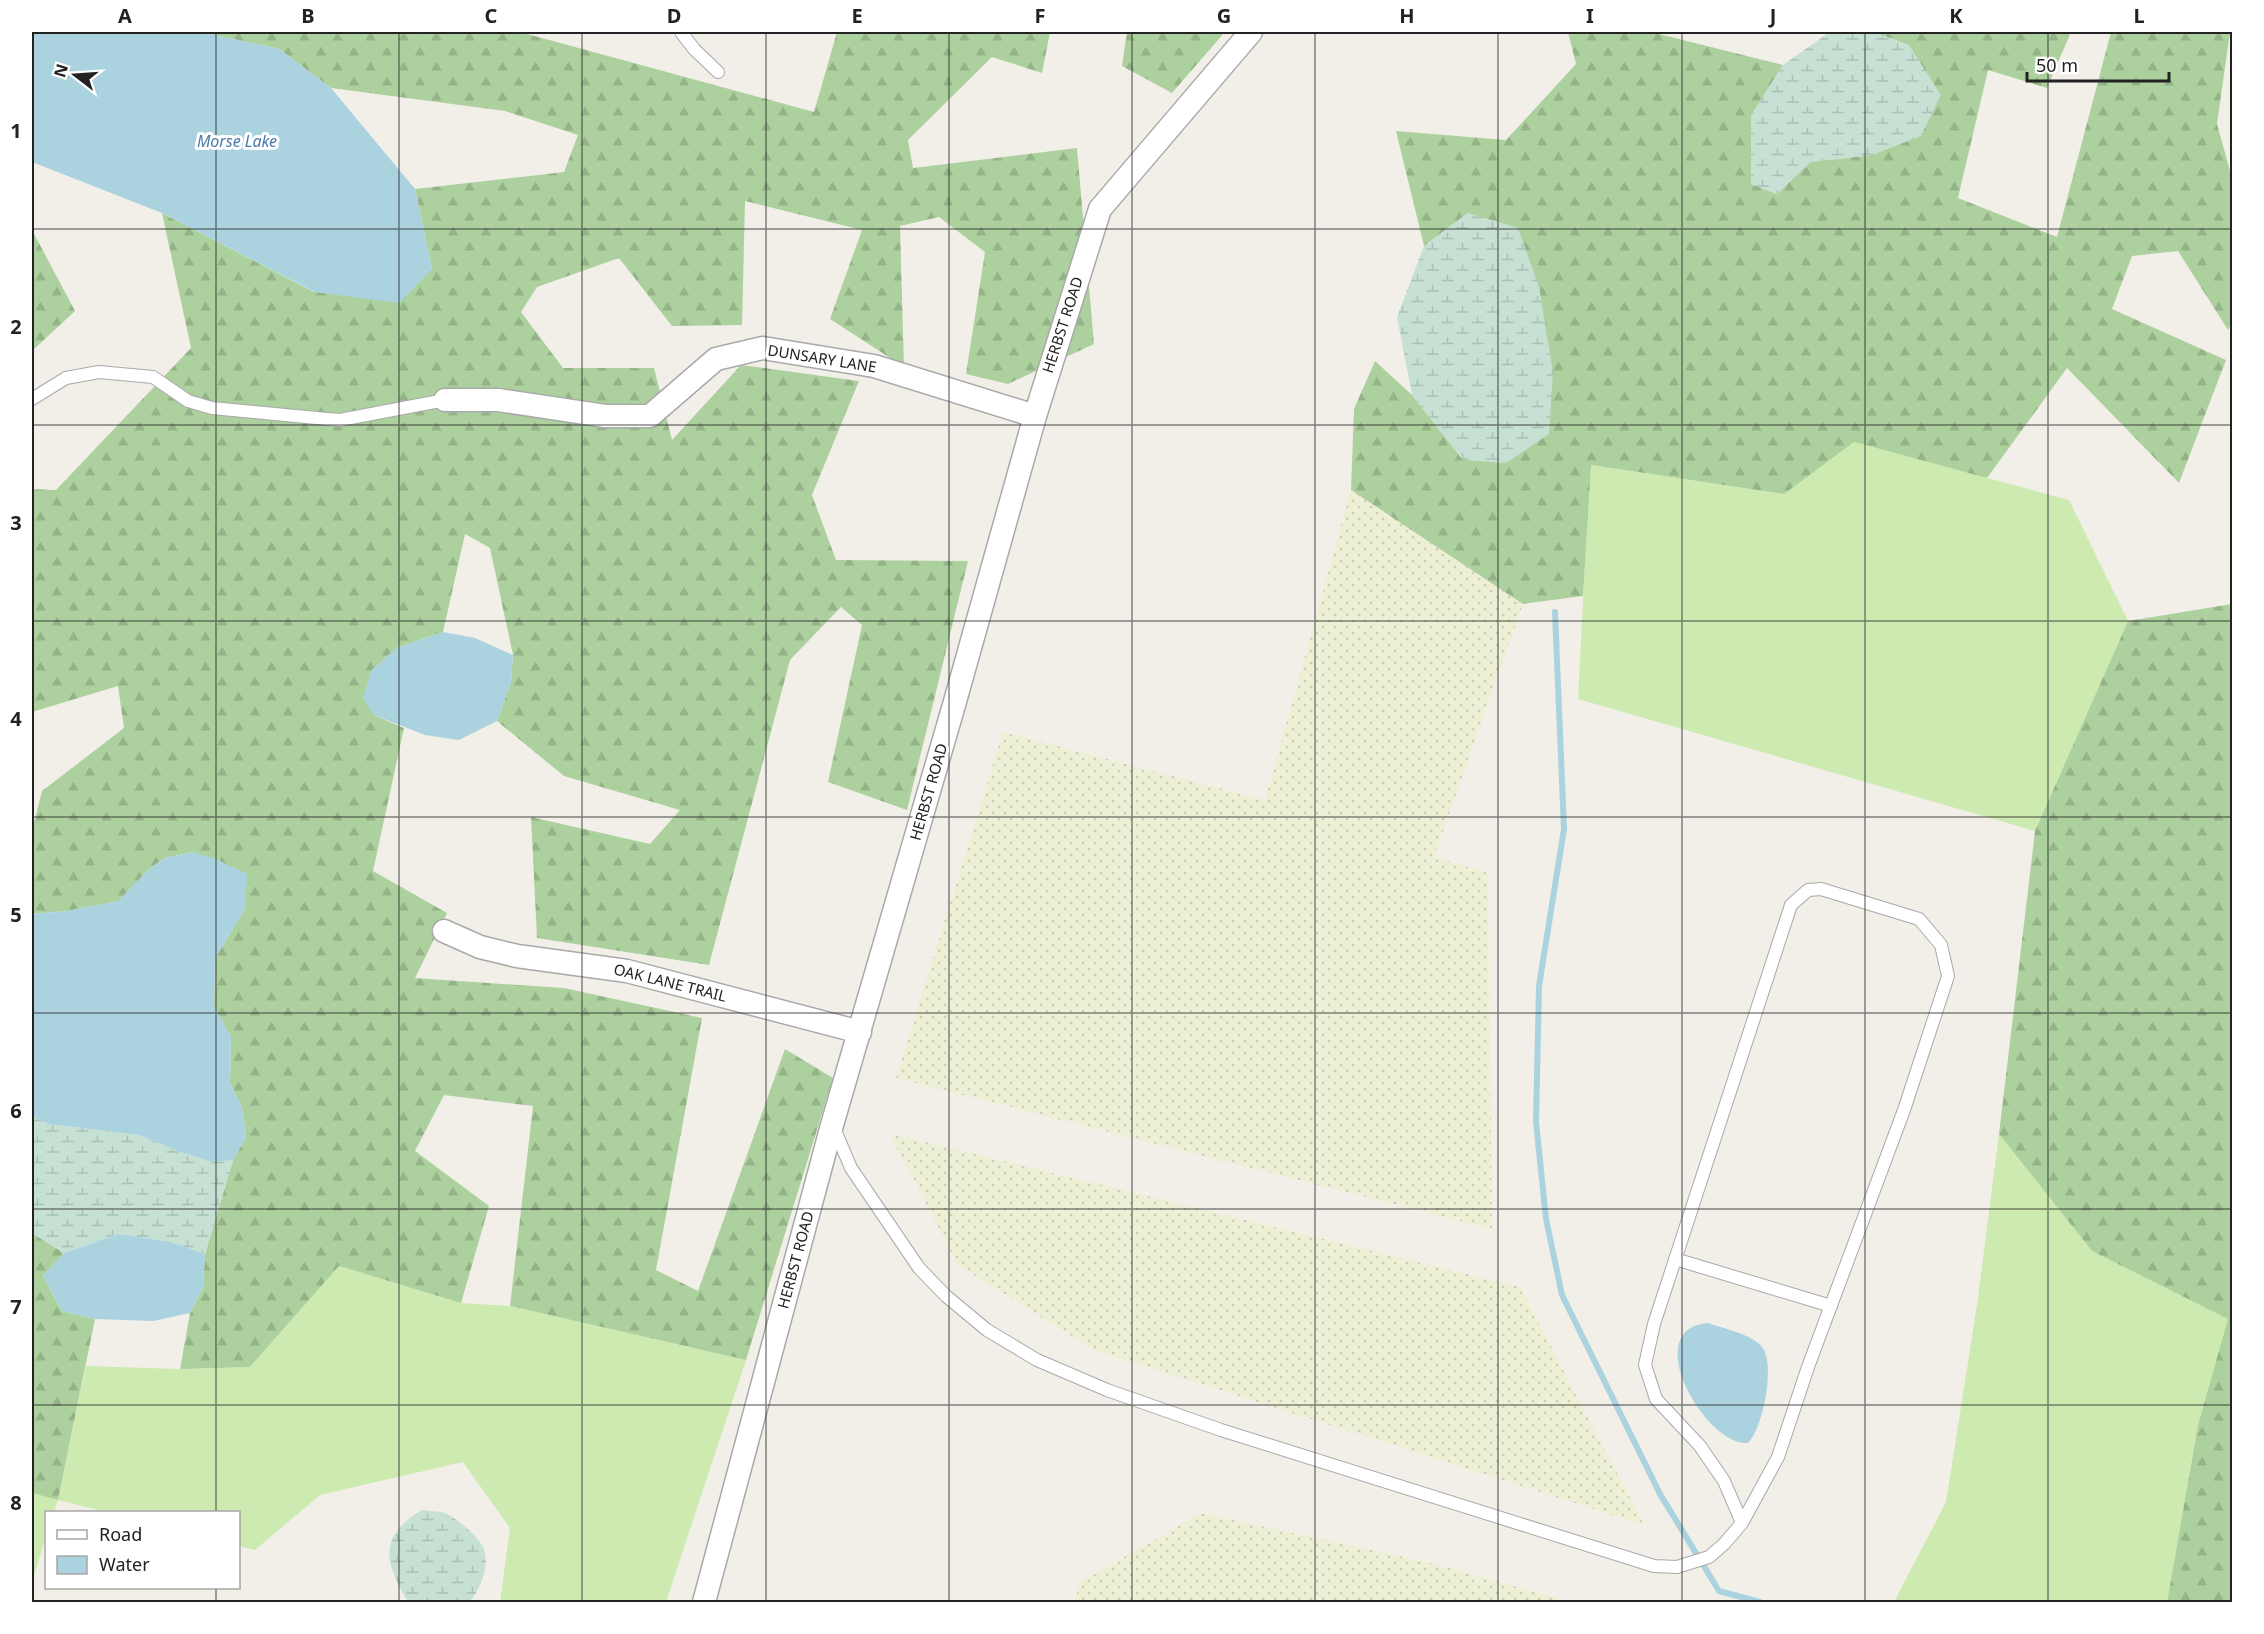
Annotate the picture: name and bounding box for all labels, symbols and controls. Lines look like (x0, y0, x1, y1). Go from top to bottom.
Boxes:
text: A (118, 2, 132, 29)
text: B (301, 2, 315, 29)
text: C (485, 2, 498, 29)
text: D (667, 2, 681, 29)
text: E (851, 2, 863, 29)
text: F (1035, 2, 1045, 29)
text: G (1217, 2, 1231, 29)
text: H (1399, 2, 1415, 29)
text: I (1586, 2, 1594, 29)
text: J (1768, 2, 1776, 29)
text: K (1949, 2, 1963, 29)
text: L (2133, 2, 2145, 29)
north arrow (45, 45, 105, 105)
scale bar (2027, 45, 2170, 83)
text: 50 m (2036, 53, 2078, 77)
text: N (48, 61, 73, 80)
text: 1 (10, 117, 22, 144)
water label: Morse Lake (197, 130, 277, 152)
street label: HERBST ROAD (1037, 274, 1087, 375)
text: 2 (10, 313, 22, 340)
street label: DUNSARY LANE (766, 340, 878, 376)
text: 3 (10, 509, 22, 536)
text: 4 (10, 705, 22, 732)
street label: HERBST ROAD (905, 741, 951, 843)
text: 5 (10, 901, 22, 928)
street label: OAK LANE TRAIL (612, 958, 729, 1006)
text: 6 (10, 1097, 22, 1124)
street label: HERBST ROAD (772, 1209, 818, 1311)
text: 7 (10, 1293, 22, 1320)
text: 8 (10, 1489, 22, 1516)
legend (45, 1511, 240, 1589)
text: Road (99, 1522, 142, 1546)
text: Water (99, 1552, 150, 1576)

